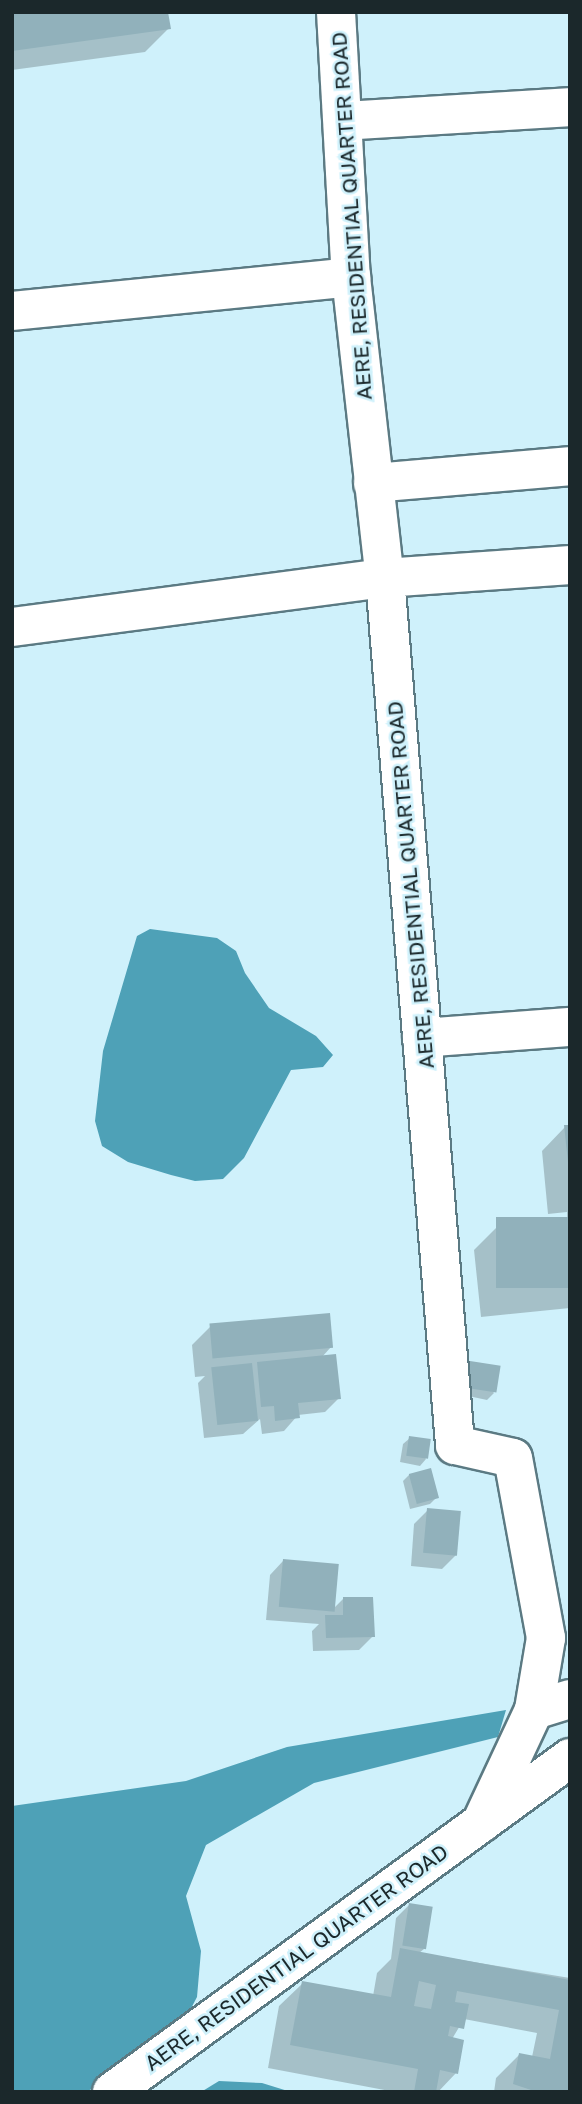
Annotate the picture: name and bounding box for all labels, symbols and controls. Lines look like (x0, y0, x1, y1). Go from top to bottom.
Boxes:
street label: AERE, RESIDENTIAL QUARTER ROAD (326, 31, 376, 401)
street label: AERE, RESIDENTIAL QUARTER ROAD (381, 700, 439, 1070)
street label: AERE, RESIDENTIAL QUARTER ROAD (139, 1838, 453, 2076)

